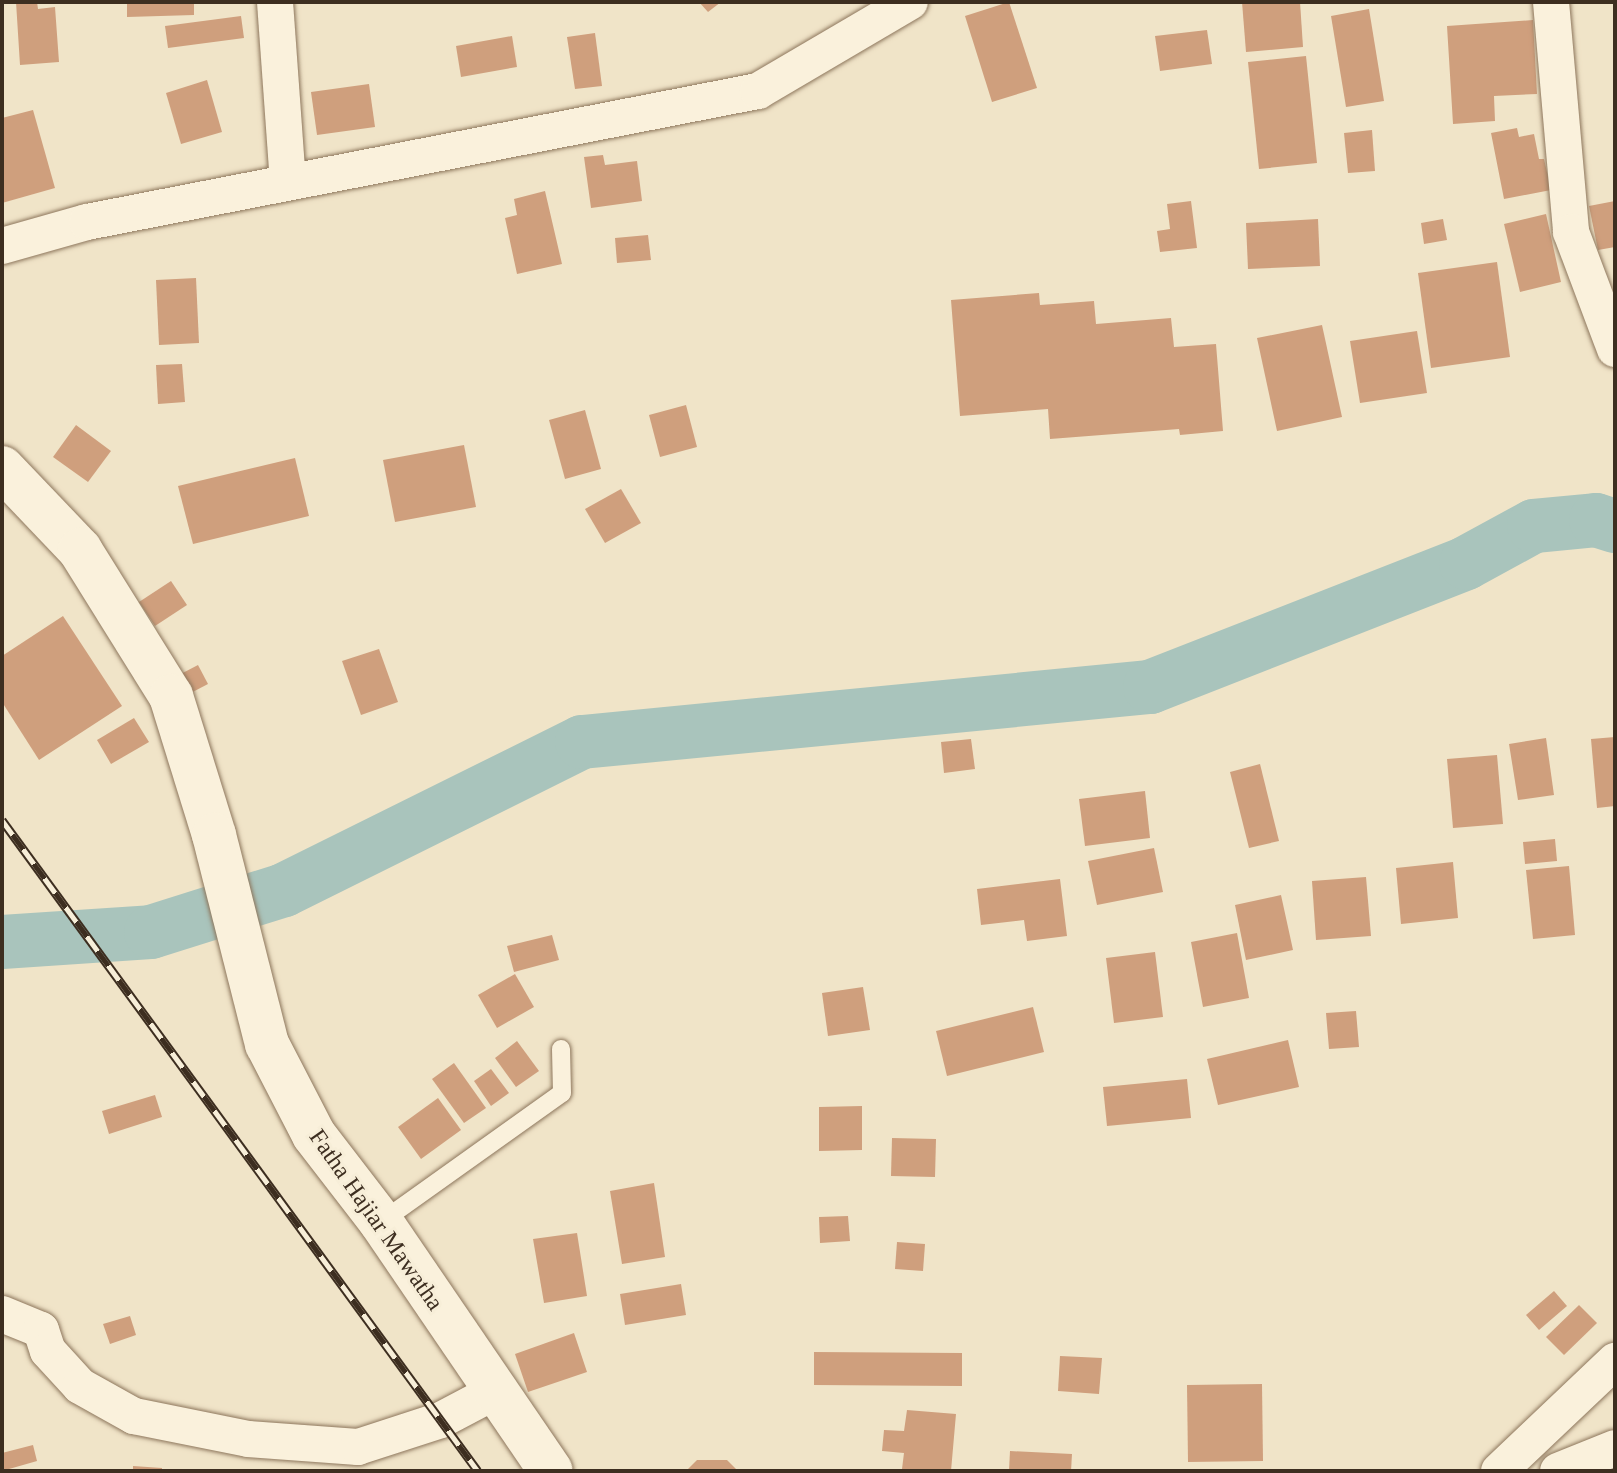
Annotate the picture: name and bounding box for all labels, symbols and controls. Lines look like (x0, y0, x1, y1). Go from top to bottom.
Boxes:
street label: Fatha Hajiar Mawatha (303, 1124, 449, 1316)

